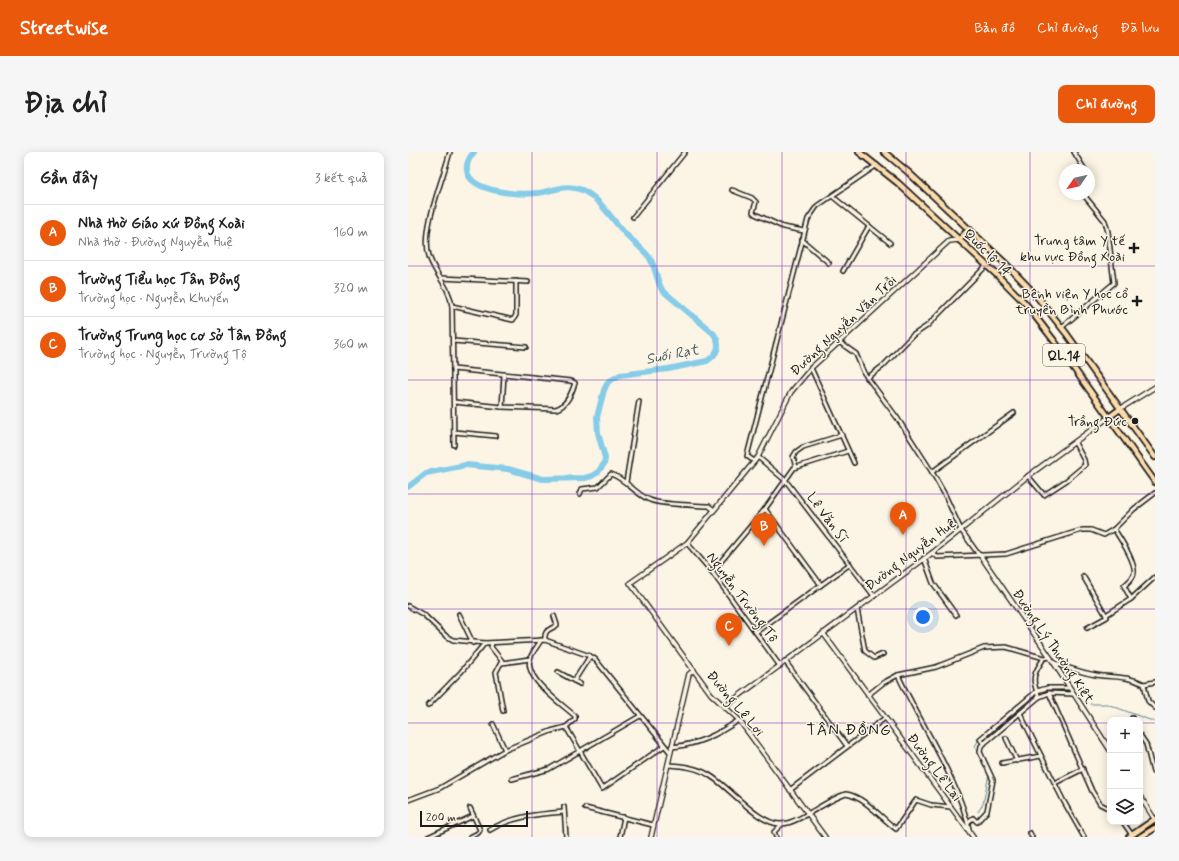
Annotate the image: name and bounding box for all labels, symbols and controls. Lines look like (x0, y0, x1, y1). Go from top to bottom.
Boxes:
text: Streetwise (20, 16, 108, 41)
text: Bản đồ (974, 19, 1015, 37)
text: Chỉ đường (1037, 19, 1098, 37)
text: Đã lưu (1120, 19, 1159, 37)
button: Chỉ đường (1058, 85, 1155, 123)
text: Địa chỉ (24, 86, 107, 123)
north arrow (1059, 164, 1095, 200)
text: Gần đây (40, 167, 98, 189)
text: 3 kết quả (315, 170, 368, 187)
text: Nhà thờ Giáo xứ Đồng Xoài (78, 214, 245, 234)
text: A (49, 224, 57, 241)
text: 160 m (333, 224, 368, 241)
street label: Quốc lộ 14 (959, 225, 1016, 281)
place label: Trung tâm Y tế khu vực Đồng Xoài (1020, 232, 1125, 268)
text: Nhà thờ · Đường Nguyễn Huệ (78, 234, 233, 251)
marker: Trung tâm Y tế khu vực Đồng Xoài (1128, 242, 1140, 254)
text: Trường Tiểu học Tân Đồng (78, 270, 240, 290)
street label: Đường Nguyễn Văn Trỗi (787, 272, 902, 381)
text: B (49, 280, 57, 297)
text: 320 m (334, 280, 368, 297)
place label: Bệnh viện Y học cổ truyền Bình Phước (1015, 285, 1128, 319)
text: Trường học · Nguyễn Khuyến (78, 290, 229, 307)
marker: Bệnh viện Y học cổ truyền Bình Phước (1131, 295, 1143, 307)
text: Trường Trung học cơ sở Tân Đồng (78, 326, 287, 346)
text: C (48, 336, 58, 353)
text: 360 m (333, 336, 368, 353)
water label: Suối Rạt (644, 340, 701, 370)
road number: QL.14 (1043, 344, 1085, 366)
text: Trường học · Nguyễn Trường Tộ (78, 346, 247, 363)
place label: Trầng Đức (1068, 413, 1127, 433)
marker: Trầng Đức (1130, 416, 1140, 426)
street label: Lê Văn Sĩ (802, 489, 852, 547)
pin: A (890, 502, 916, 535)
pin: B (751, 513, 777, 546)
street label: Đường Nguyễn Huệ (861, 515, 961, 597)
street label: Nguyễn Trường Tộ (701, 549, 782, 648)
street label: Đường Lý Thường Kiệt (1006, 586, 1099, 709)
your location (913, 607, 933, 627)
pin: C (716, 613, 742, 646)
street label: Đường Lê Lợi (701, 667, 768, 742)
map controls (1107, 717, 1143, 825)
button: + (1107, 717, 1143, 753)
district label: TÂN ĐỒNG (807, 720, 891, 741)
street label: Đường Lê Lai (901, 730, 966, 806)
button: − (1107, 753, 1143, 789)
button: layers (1107, 789, 1143, 825)
scale bar (420, 809, 528, 828)
text: 200 m (426, 811, 456, 825)

